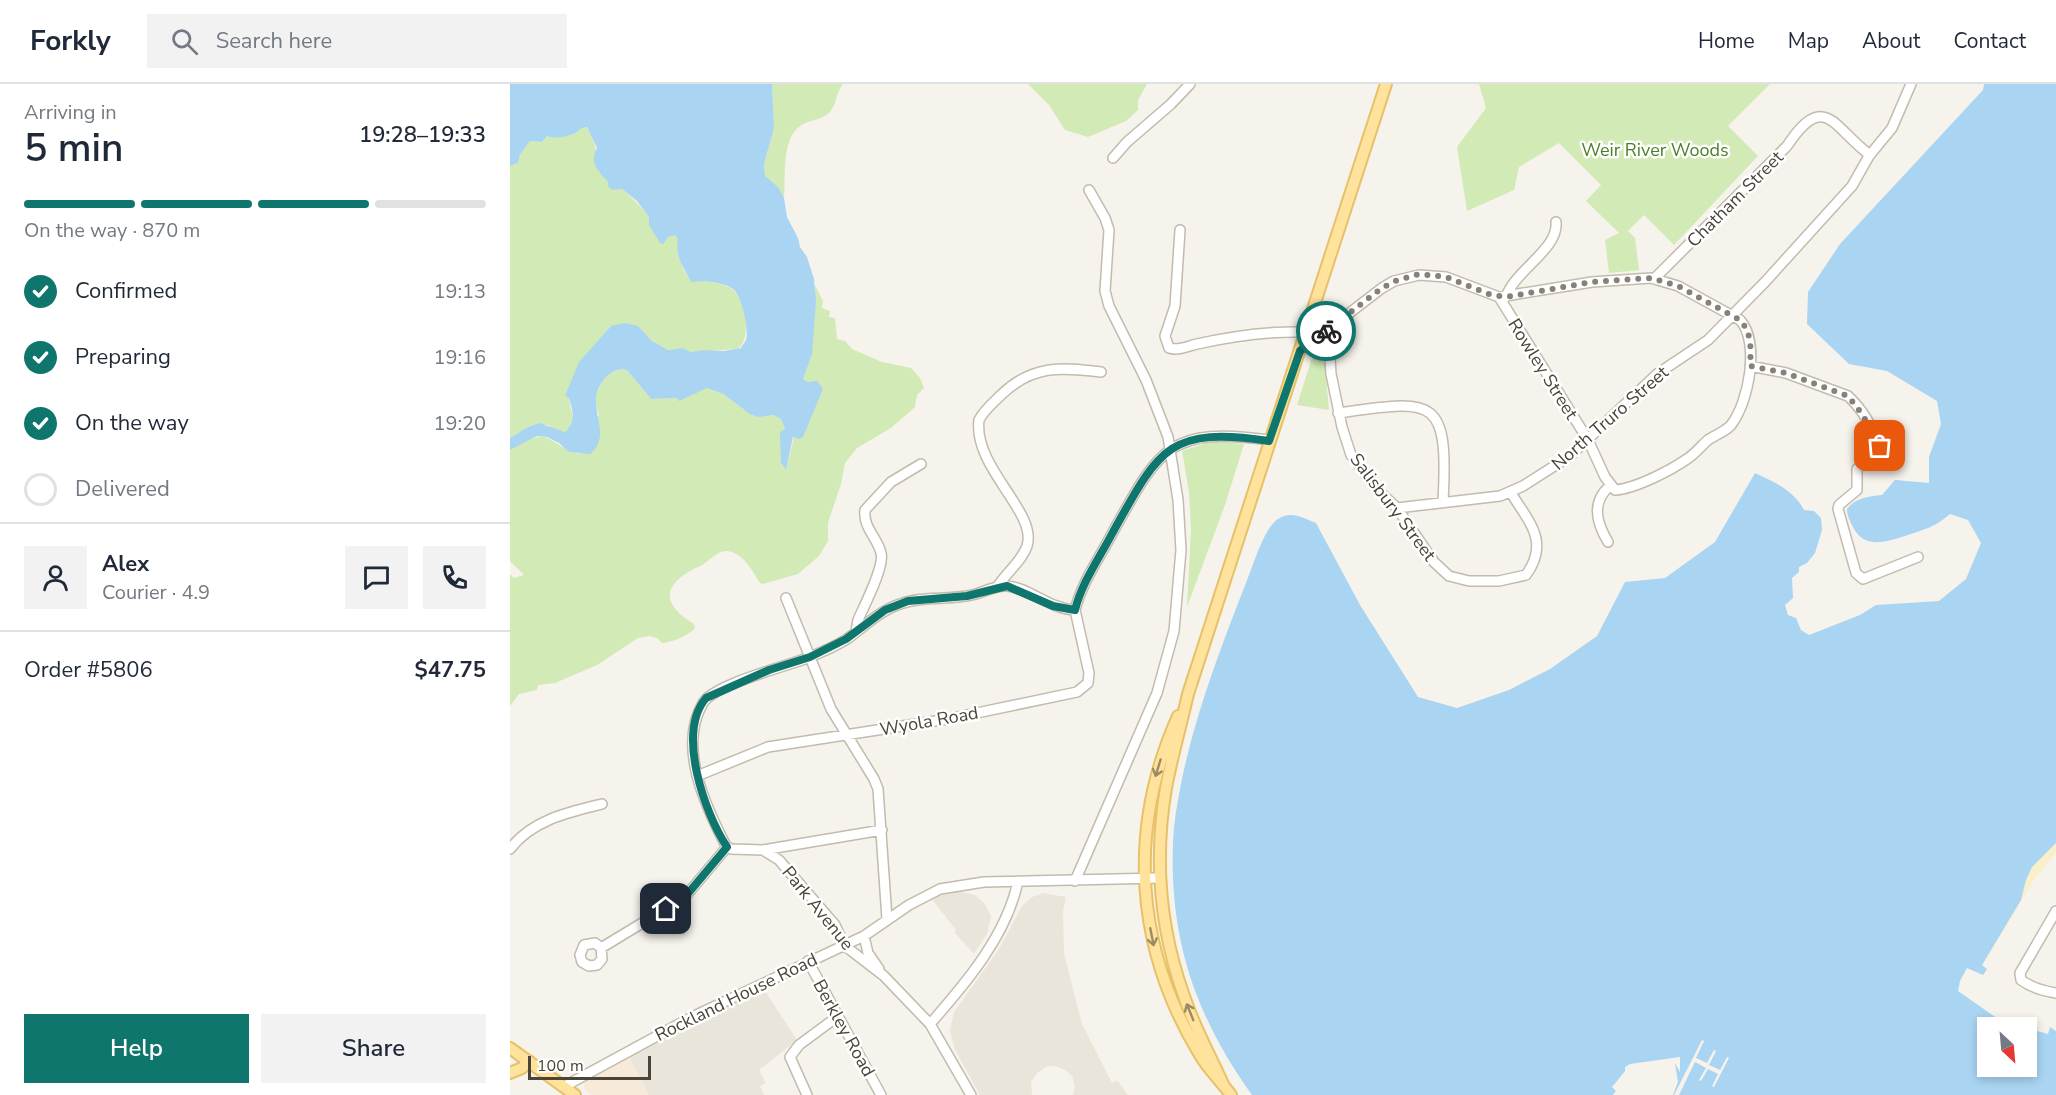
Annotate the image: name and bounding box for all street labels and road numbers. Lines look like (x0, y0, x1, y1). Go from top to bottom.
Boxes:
street label: Chatham Street (1682, 145, 1789, 252)
street label: Rowley Street (1502, 314, 1584, 425)
street label: North Truro Street (1546, 360, 1674, 475)
street label: Salisbury Street (1344, 448, 1442, 566)
street label: Wyola Road (878, 701, 980, 741)
street label: Park Avenue (777, 861, 859, 955)
street label: Rockland House Road (651, 947, 821, 1047)
street label: Berkley Road (807, 975, 881, 1081)

